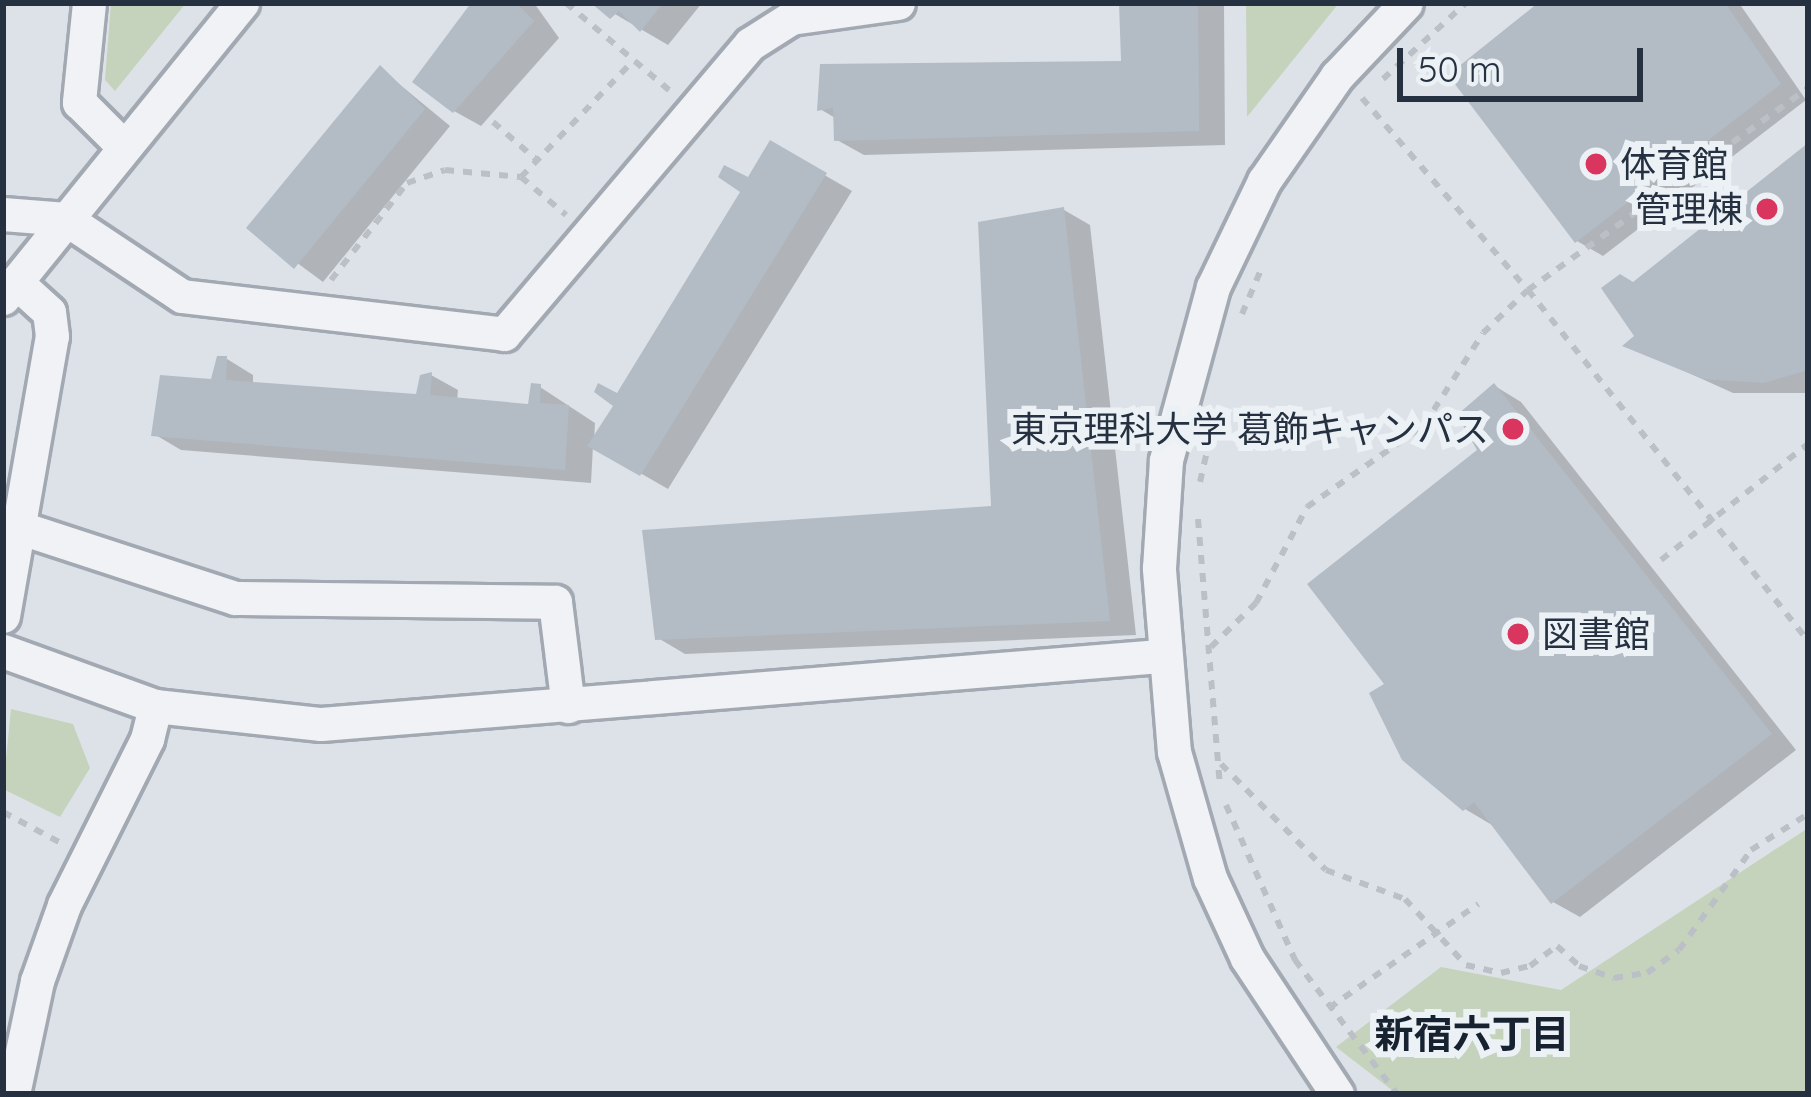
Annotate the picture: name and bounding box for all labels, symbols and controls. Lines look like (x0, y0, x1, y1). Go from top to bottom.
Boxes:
scale bar (1403, 24, 1649, 98)
text: 50 m (1418, 46, 1502, 91)
place label: 体育館 (1620, 142, 1728, 186)
marker: 体育館 (1583, 151, 1609, 177)
place label: 管理棟 (1635, 187, 1743, 231)
marker: 管理棟 (1754, 196, 1780, 222)
place label: 東京理科大学 葛飾キャンパス (1011, 407, 1489, 451)
marker: 東京理科大学 葛飾キャンパス (1500, 416, 1526, 442)
place label: 図書館 (1542, 612, 1650, 656)
marker: 図書館 (1505, 621, 1531, 647)
district label: 新宿六丁目 (1375, 1011, 1569, 1057)

